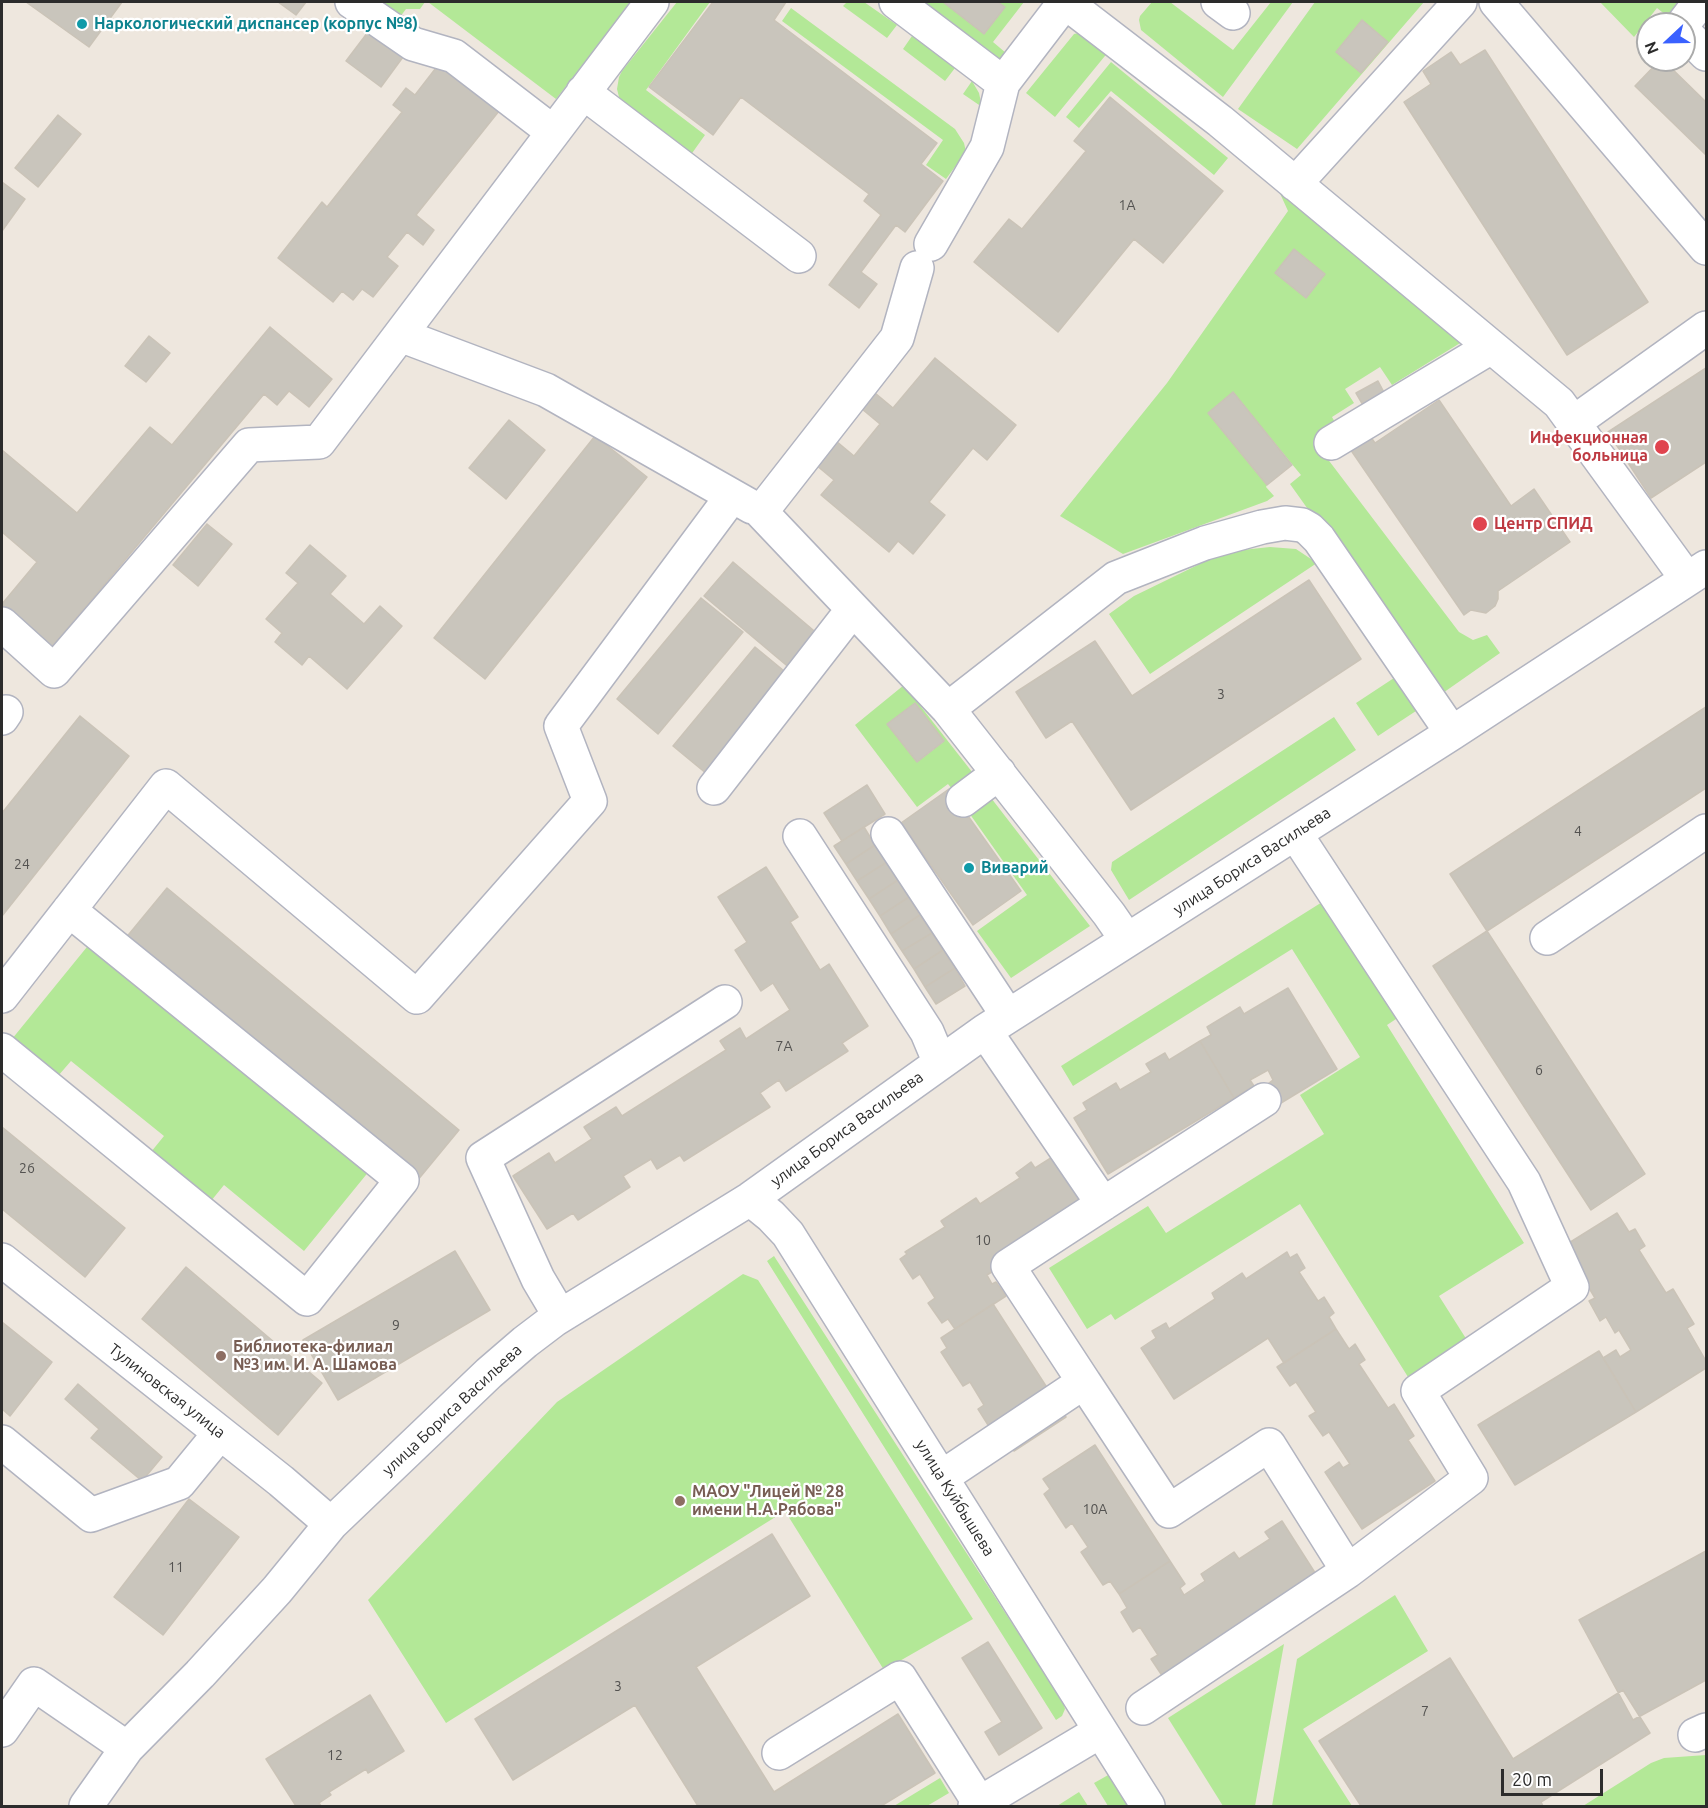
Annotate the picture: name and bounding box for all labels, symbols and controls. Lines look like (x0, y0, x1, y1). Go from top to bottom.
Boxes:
north arrow (1636, 12, 1696, 72)
place label: Наркологический диспансер (корпус №8) (94, 14, 418, 34)
marker: Наркологический диспансер (корпус №8) (75, 17, 89, 31)
text: N (1641, 39, 1662, 57)
house number: 1А (1119, 197, 1135, 213)
place label: Инфекционная больница (1530, 428, 1648, 466)
marker: Инфекционная больница (1653, 438, 1671, 456)
place label: Центр СПИД (1494, 514, 1593, 534)
marker: Центр СПИД (1471, 515, 1489, 533)
house number: 3 (1217, 686, 1225, 702)
street label: улица Бориса Васильева (1170, 803, 1334, 919)
house number: 4 (1574, 823, 1582, 839)
house number: 24 (14, 856, 30, 872)
place label: Виварий (981, 858, 1049, 878)
marker: Виварий (962, 861, 976, 875)
house number: 7А (776, 1038, 792, 1054)
house number: 6 (1535, 1062, 1543, 1078)
street label: улица Бориса Васильева (767, 1067, 927, 1191)
house number: 26 (19, 1160, 35, 1176)
house number: 10 (975, 1232, 991, 1248)
house number: 9 (392, 1317, 400, 1333)
place label: Библиотека-филиал №3 им. И. А. Шамова (233, 1337, 397, 1375)
street label: Тулиновская улица (105, 1340, 229, 1442)
street label: улица Бориса Васильева (378, 1340, 526, 1480)
marker: Библиотека-филиал №3 им. И. А. Шамова (214, 1349, 228, 1363)
street label: улица Куйбышева (911, 1436, 999, 1560)
place label: МАОУ "Лицей № 28 имени Н.А.Рябова" (692, 1482, 844, 1520)
marker: МАОУ "Лицей № 28 имени Н.А.Рябова" (673, 1494, 687, 1508)
house number: 10А (1083, 1501, 1107, 1517)
house number: 11 (168, 1559, 184, 1575)
house number: 3 (614, 1678, 622, 1694)
house number: 7 (1421, 1703, 1429, 1719)
house number: 12 (327, 1747, 343, 1763)
scale bar (1504, 1757, 1606, 1795)
text: 20 m (1512, 1769, 1552, 1789)

